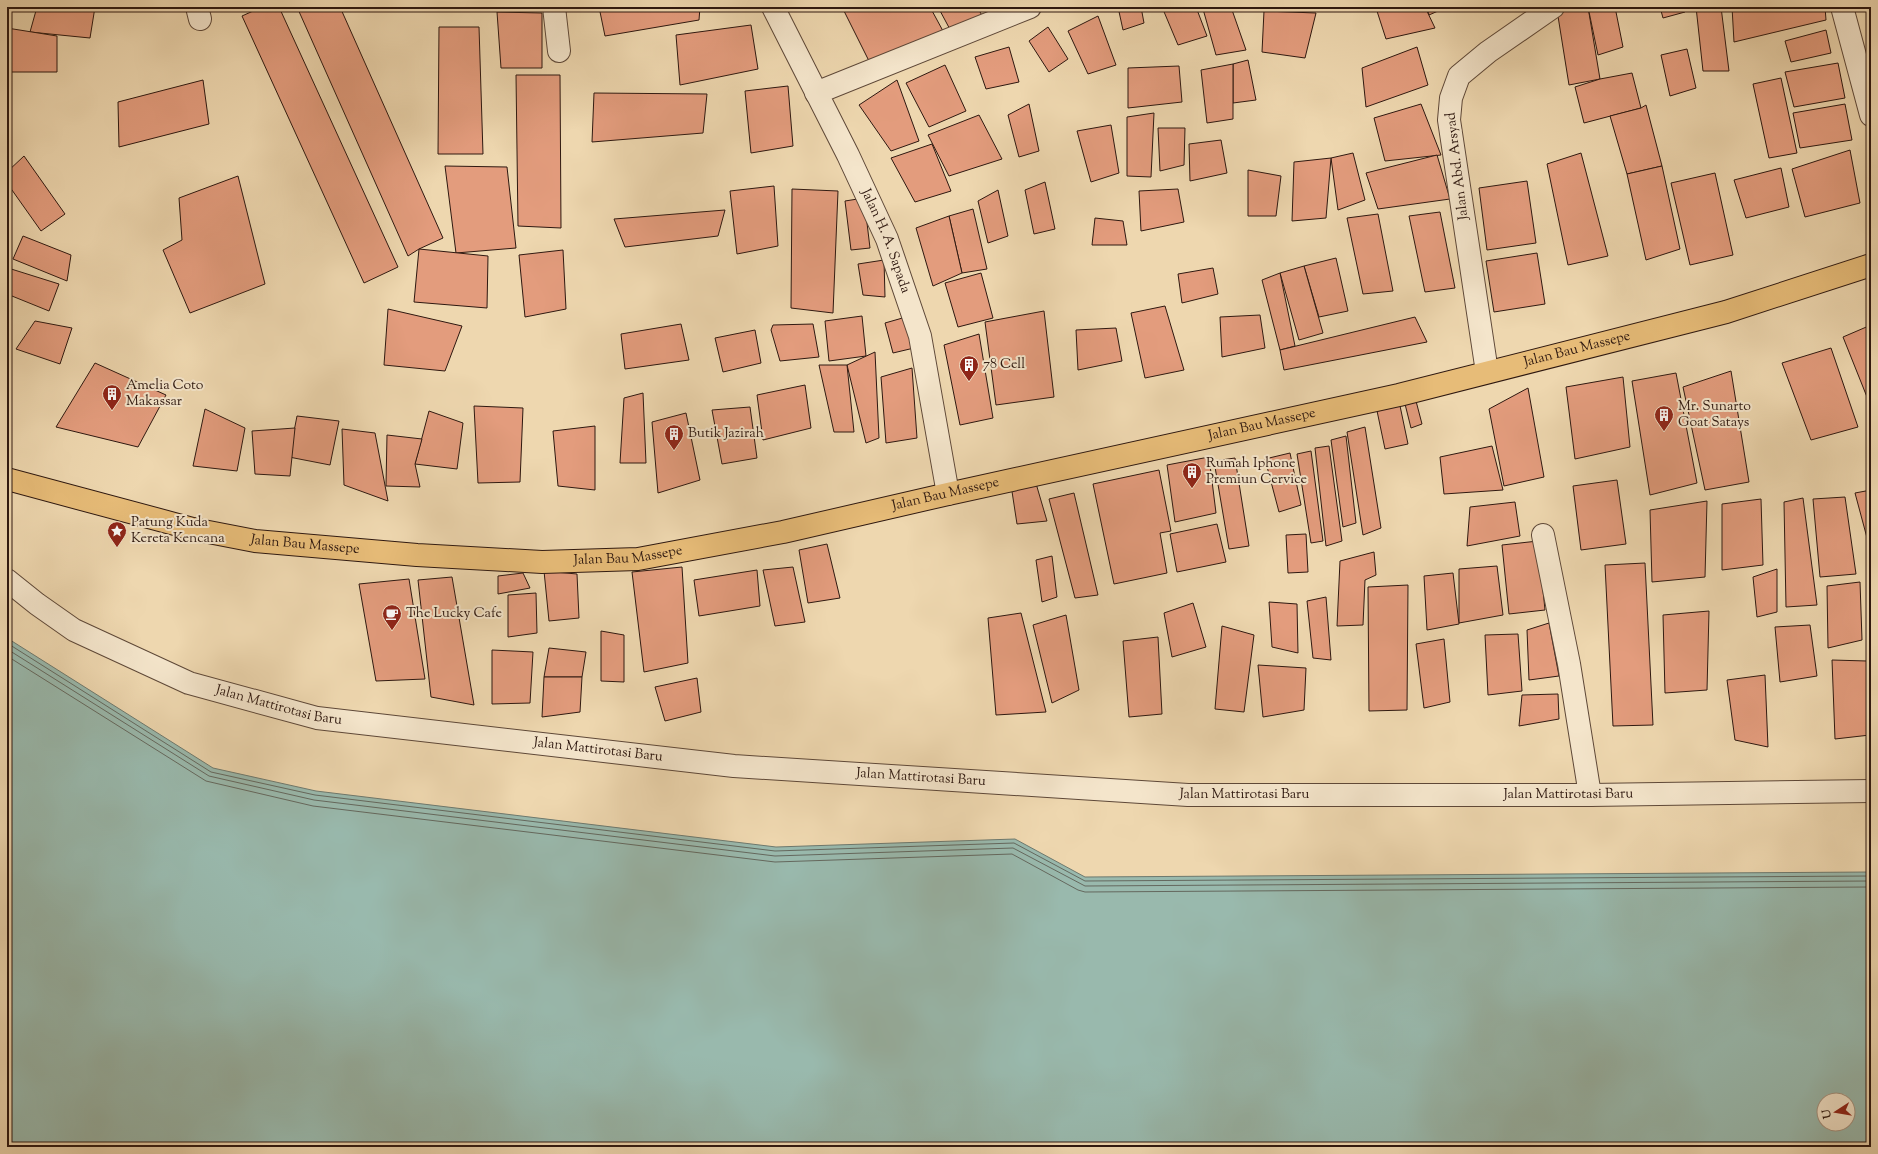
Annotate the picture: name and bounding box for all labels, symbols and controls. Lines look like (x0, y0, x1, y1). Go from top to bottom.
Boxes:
street label: Jalan Abd. Arsyad (1441, 111, 1475, 222)
street label: Jalan H. A. Sapada (855, 185, 915, 297)
street label: Jalan Bau Massepe (1521, 327, 1633, 373)
building icon: 78 Cell (958, 354, 980, 382)
place label: 78 Cell (983, 355, 1025, 375)
place label: Amelia Coto Makassar (126, 376, 204, 412)
building icon: Amelia Coto Makassar (101, 383, 123, 411)
place label: Mr. Sunarto Goat Satays (1678, 397, 1751, 433)
street label: Jalan Bau Massepe (1206, 404, 1318, 447)
building icon: Mr. Sunarto Goat Satays (1653, 404, 1675, 432)
building icon: Butik Jazirah (663, 423, 685, 451)
place label: Butik Jazirah (688, 424, 764, 444)
place label: Rumah Iphone Premiun Cervice (1206, 454, 1307, 490)
building icon: Rumah Iphone Premiun Cervice (1181, 461, 1203, 489)
street label: Jalan Bau Massepe (889, 473, 1001, 517)
place label: Patung Kuda Kereta Kencana (131, 513, 225, 549)
place icon: Patung Kuda Kereta Kencana (106, 520, 128, 548)
street label: Jalan Bau Massepe (248, 530, 360, 560)
street label: Jalan Bau Massepe (572, 541, 684, 571)
cafe icon: The Lucky Cafe (381, 603, 403, 631)
place label: The Lucky Cafe (406, 604, 502, 624)
street label: Jalan Mattirotasi Baru (212, 680, 343, 731)
street label: Jalan Mattirotasi Baru (532, 733, 664, 768)
street label: Jalan Mattirotasi Baru (854, 764, 986, 792)
street label: Jalan Mattirotasi Baru (1178, 784, 1309, 805)
street label: Jalan Mattirotasi Baru (1502, 784, 1633, 805)
north arrow (1816, 1092, 1856, 1132)
text: U (1818, 1108, 1836, 1121)

